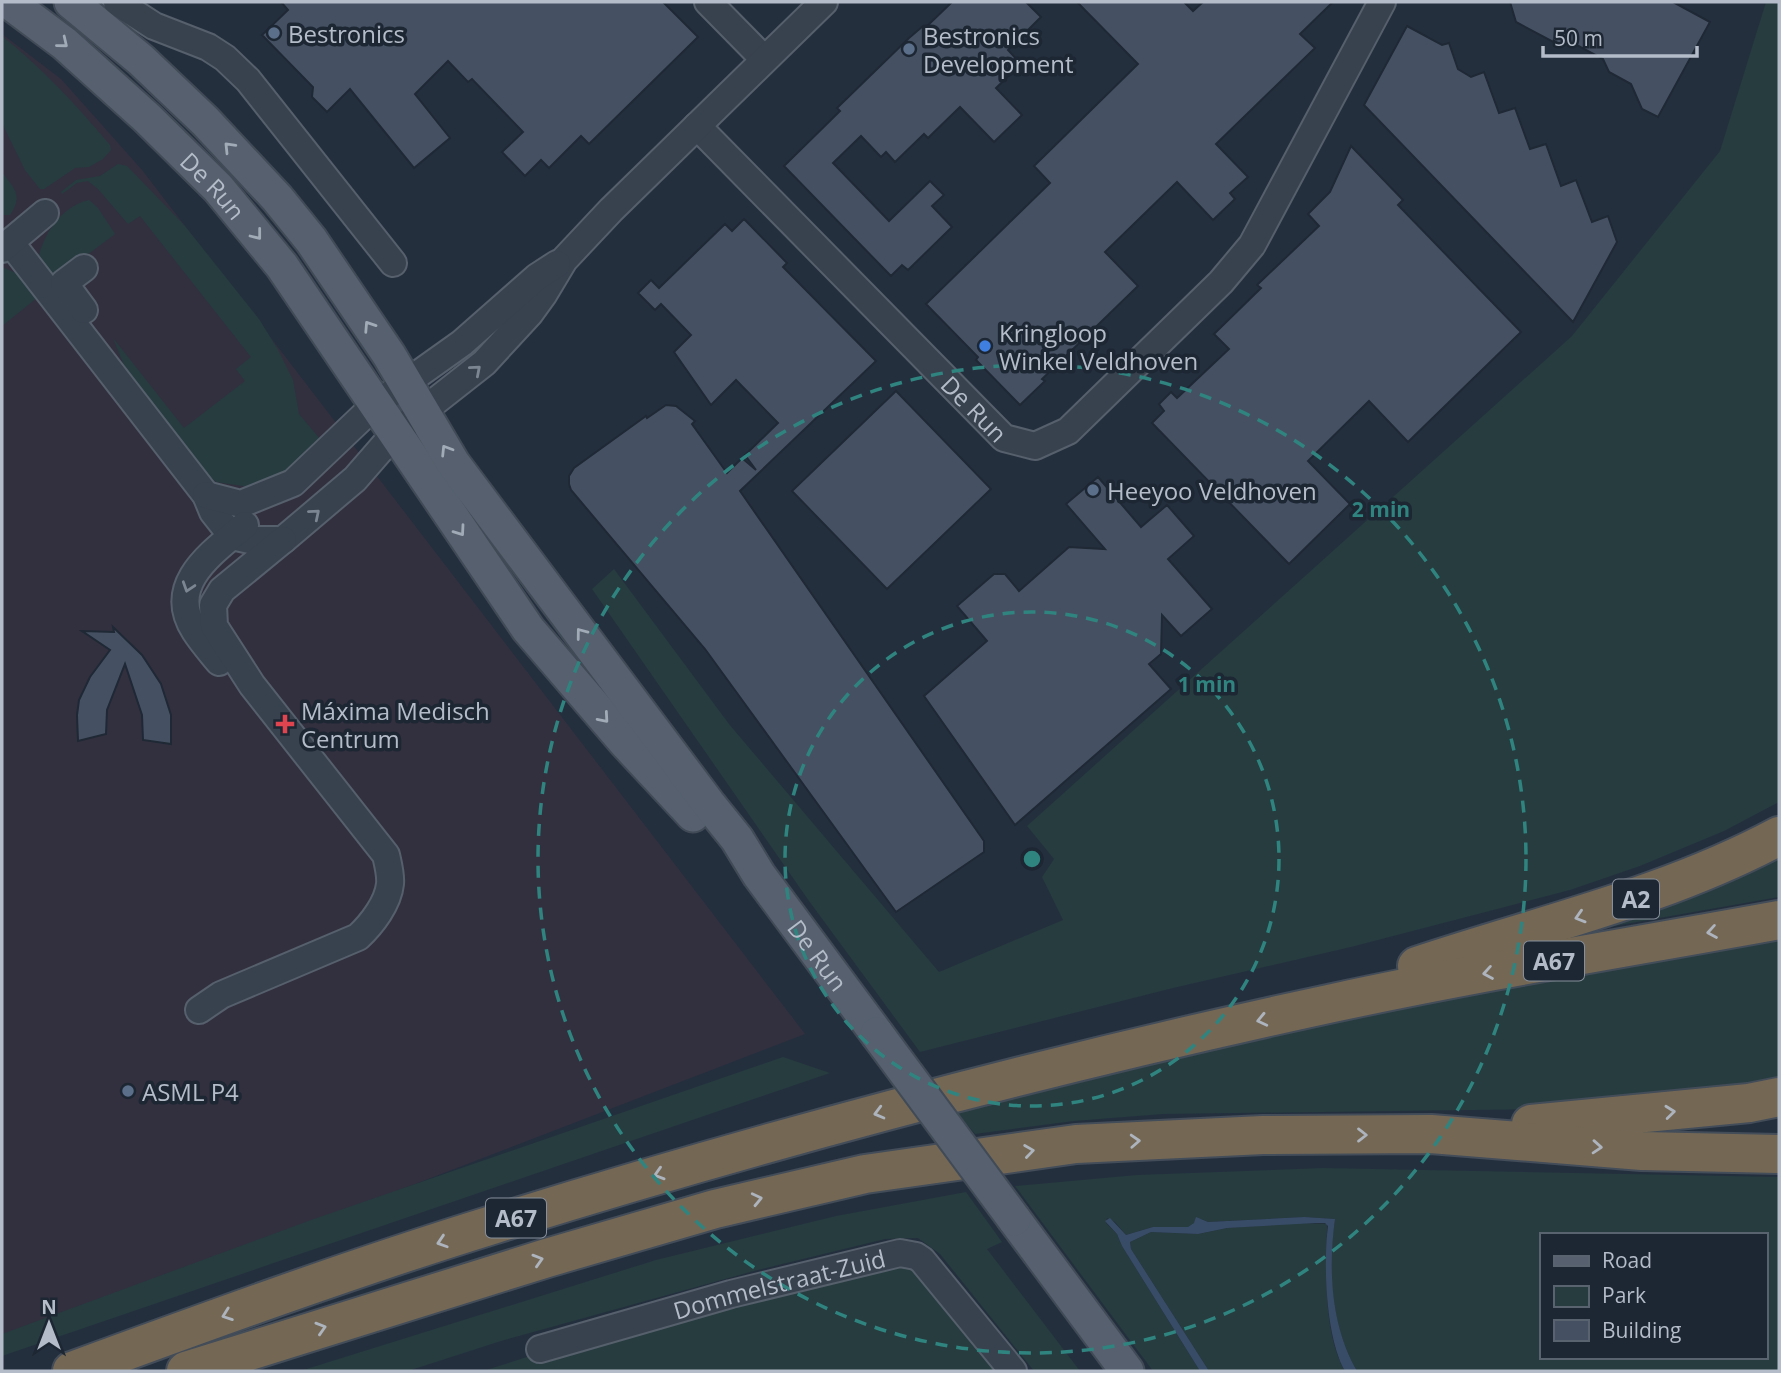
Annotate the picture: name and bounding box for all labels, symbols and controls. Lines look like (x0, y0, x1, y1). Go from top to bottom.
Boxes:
scale bar (1543, 14, 1697, 58)
place label: Bestronics (288, 17, 405, 50)
place label: Bestronics Development (923, 19, 1074, 80)
text: 50 m (1554, 24, 1603, 52)
marker: Bestronics (266, 25, 282, 41)
one-way arrow (56, 34, 68, 47)
marker: Bestronics Development (901, 41, 917, 57)
one-way arrow (225, 142, 238, 155)
street label: De Run (174, 144, 253, 226)
one-way arrow (249, 227, 261, 240)
place label: Kringloop Winkel Veldhoven (999, 316, 1198, 377)
one-way arrow (365, 321, 377, 334)
marker: Kringloop Winkel Veldhoven (977, 338, 993, 354)
one-way arrow (467, 366, 480, 378)
street label: De Run (934, 368, 1015, 449)
one-way arrow (441, 445, 454, 458)
place label: Heeyoo Veldhoven (1107, 474, 1317, 507)
marker: Heeyoo Veldhoven (1085, 482, 1101, 498)
text: 2 min (1352, 495, 1410, 523)
one-way arrow (307, 510, 320, 522)
one-way arrow (452, 523, 464, 536)
one-way arrow (182, 580, 196, 592)
one-way arrow (577, 628, 589, 641)
text: 1 min (1178, 670, 1236, 698)
place label: Máxima Medisch Centrum (301, 694, 490, 755)
one-way arrow (596, 710, 609, 723)
marker: Máxima Medisch Centrum (275, 714, 295, 734)
centre of rings (1020, 847, 1044, 871)
road number: A2 (1613, 879, 1659, 918)
one-way arrow (1574, 908, 1586, 923)
street label: De Run (781, 912, 856, 997)
one-way arrow (1706, 924, 1718, 939)
road number: A67 (1524, 942, 1584, 980)
one-way arrow (1482, 965, 1494, 980)
one-way arrow (1256, 1011, 1268, 1026)
place label: ASML P4 (142, 1075, 239, 1108)
marker: ASML P4 (120, 1083, 136, 1099)
one-way arrow (873, 1105, 885, 1119)
one-way arrow (1665, 1105, 1676, 1120)
one-way arrow (1358, 1127, 1368, 1143)
one-way arrow (1130, 1134, 1141, 1149)
one-way arrow (1592, 1139, 1603, 1154)
one-way arrow (1023, 1143, 1035, 1158)
one-way arrow (654, 1166, 666, 1181)
one-way arrow (751, 1193, 763, 1207)
road number: A67 (486, 1198, 546, 1238)
one-way arrow (437, 1233, 449, 1248)
legend (1540, 1233, 1767, 1359)
street label: Dommelstraat-Zuid (669, 1241, 889, 1326)
text: Road (1602, 1246, 1652, 1274)
one-way arrow (532, 1254, 544, 1269)
text: Park (1602, 1281, 1646, 1309)
north arrow (14, 1289, 84, 1359)
text: N (41, 1294, 57, 1320)
one-way arrow (221, 1306, 233, 1320)
text: Building (1602, 1316, 1681, 1344)
one-way arrow (314, 1322, 327, 1336)

